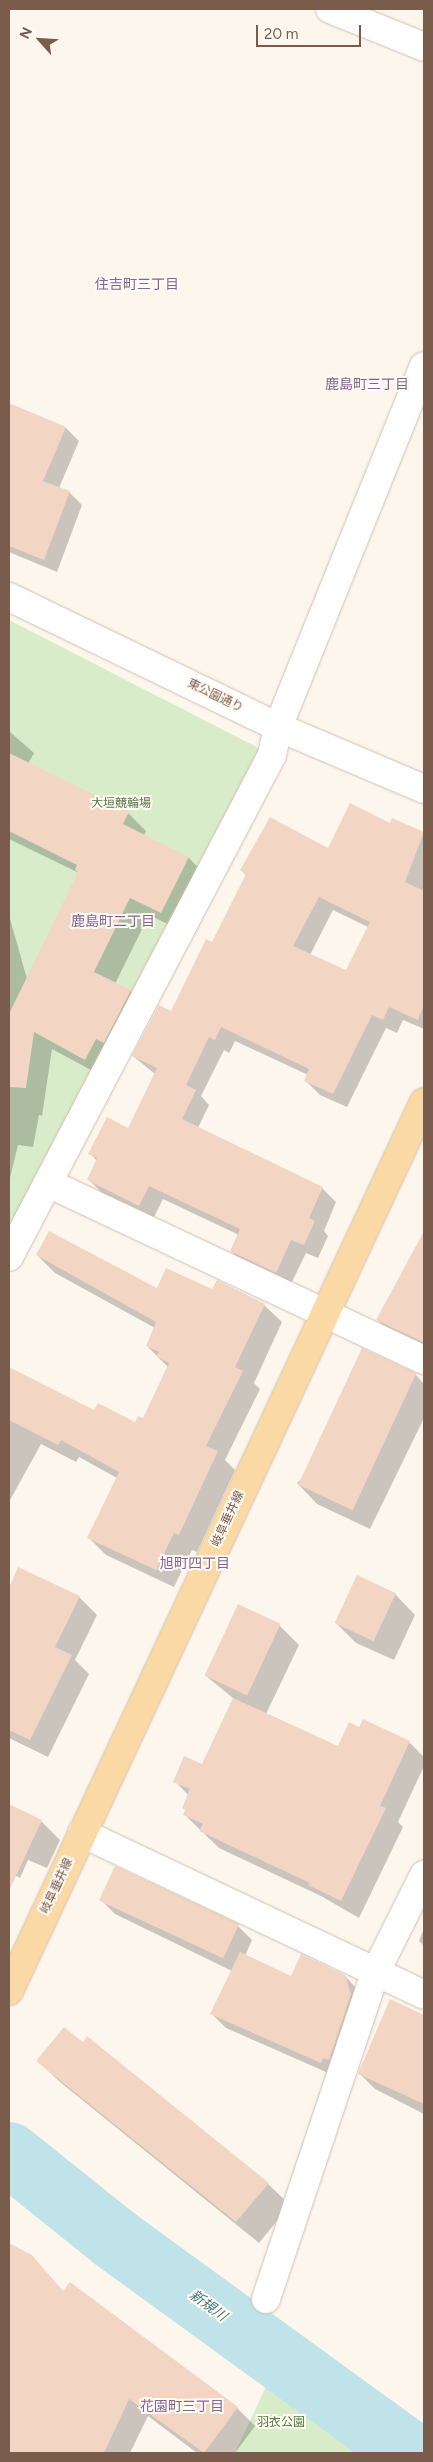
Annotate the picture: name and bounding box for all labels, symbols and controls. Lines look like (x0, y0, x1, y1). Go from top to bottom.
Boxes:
north arrow (15, 15, 65, 65)
scale bar (258, 15, 363, 47)
text: N (16, 25, 36, 42)
text: 20 m (264, 25, 298, 43)
district label: 住吉町三丁目 (95, 277, 179, 293)
district label: 鹿島町三丁目 (325, 377, 409, 393)
street label: 東公園通り (185, 676, 245, 716)
park label: 大垣競輪場 (91, 797, 151, 811)
district label: 鹿島町二丁目 (71, 914, 155, 930)
street label: 岐阜垂井線 (209, 1489, 247, 1549)
district label: 旭町四丁目 (160, 1556, 230, 1572)
street label: 岐阜垂井線 (38, 1856, 76, 1916)
water label: 新規川 (186, 2287, 230, 2325)
district label: 花園町三丁目 (140, 2399, 224, 2415)
park label: 羽衣公園 (257, 2416, 305, 2430)

